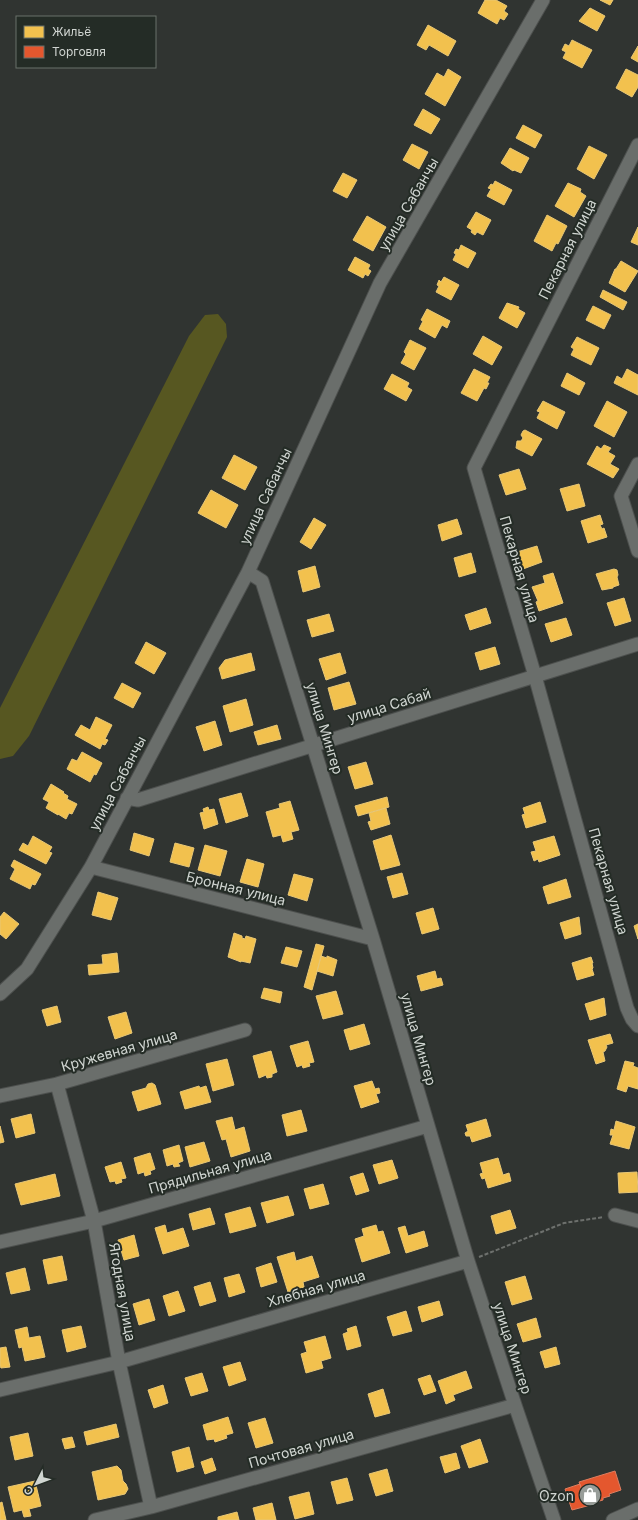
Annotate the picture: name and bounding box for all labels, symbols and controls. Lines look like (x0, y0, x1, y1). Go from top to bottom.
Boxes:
legend (16, 16, 156, 68)
text: Жильё (52, 24, 91, 39)
text: Торговля (52, 44, 106, 59)
street label: улица Сабанчы (374, 154, 442, 254)
street label: Пекарная улица (534, 196, 600, 302)
street label: улица Сабанчы (235, 445, 295, 547)
street label: Пекарная улица (497, 514, 543, 624)
street label: улица Мингер (303, 680, 347, 776)
street label: улица Сабай (345, 684, 433, 726)
street label: улица Сабанчы (85, 733, 149, 833)
street label: Пекарная улица (586, 826, 632, 936)
street label: Бронная улица (184, 867, 288, 909)
street label: улица Мингер (398, 991, 440, 1087)
street label: Кружевная улица (59, 1025, 179, 1075)
street label: Прядильная улица (146, 1145, 274, 1197)
street label: Ягодная улица (106, 1241, 140, 1343)
street label: Хлебная улица (265, 1266, 367, 1310)
street label: улица Мингер (490, 1300, 536, 1396)
street label: Почтовая улица (246, 1425, 356, 1471)
north arrow (16, 1464, 56, 1504)
shop icon: Ozon (577, 1482, 603, 1508)
text: С (21, 1483, 36, 1498)
place label: Ozon (539, 1487, 574, 1504)

